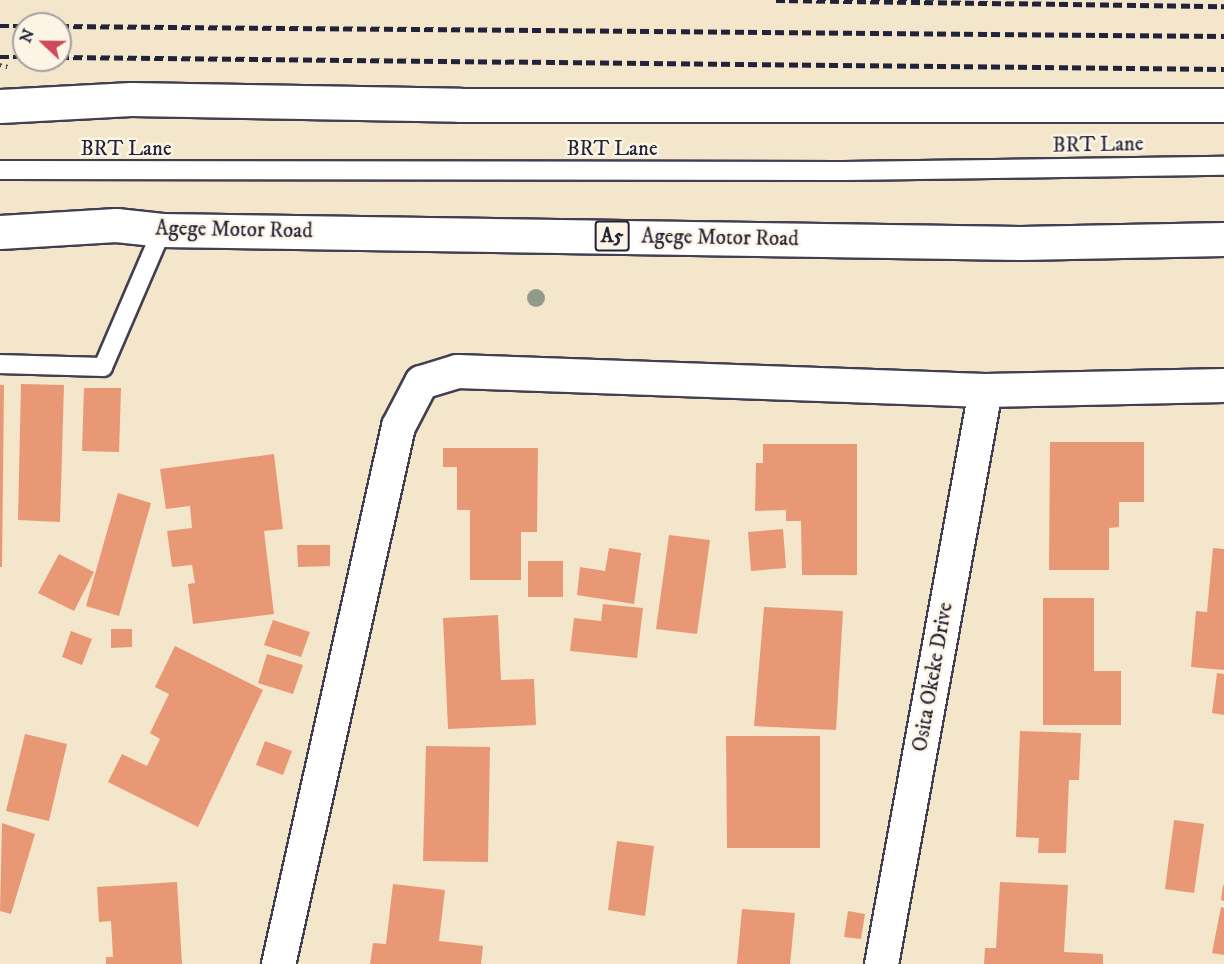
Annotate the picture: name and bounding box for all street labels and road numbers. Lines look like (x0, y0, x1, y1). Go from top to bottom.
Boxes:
street label: BRT Lane (1052, 132, 1144, 158)
street label: BRT Lane (80, 136, 172, 162)
street label: BRT Lane (566, 136, 658, 162)
street label: Agege Motor Road (155, 216, 313, 244)
road number: A5 (594, 219, 630, 253)
street label: Agege Motor Road (641, 224, 799, 252)
street label: Osita Okeke Drive (907, 600, 959, 754)

